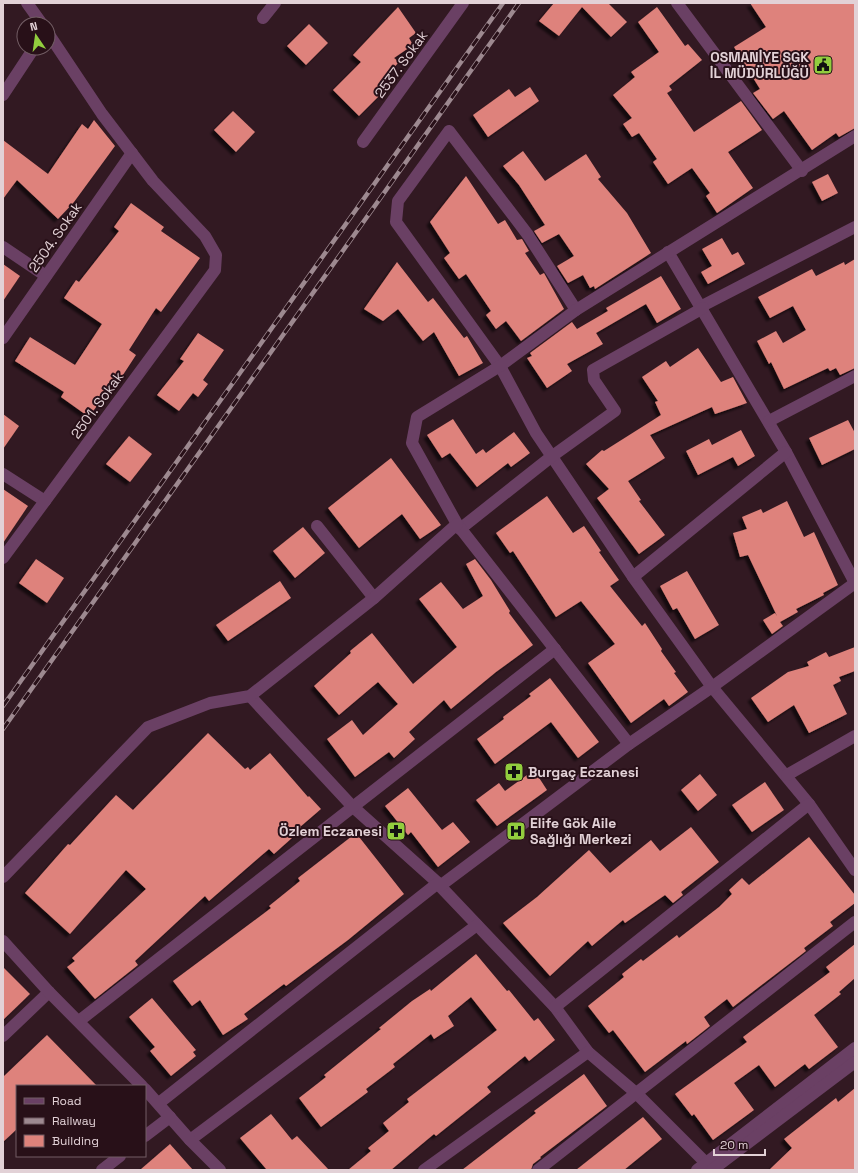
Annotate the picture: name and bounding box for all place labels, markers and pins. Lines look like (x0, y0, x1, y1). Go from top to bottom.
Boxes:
place label: OSMANİYE SGK İL MÜDÜRLÜĞÜ (710, 48, 809, 82)
public building icon: OSMANİYE SGK İL MÜDÜRLÜĞÜ (812, 54, 834, 76)
pharmacy icon: Burgaç Eczanesi (503, 761, 525, 783)
place label: Burgaç Eczanesi (528, 763, 639, 781)
place label: Elife Gök Aile Sağlığı Merkezi (530, 814, 631, 848)
pharmacy icon: Özlem Eczanesi (385, 820, 407, 842)
hospital icon: Elife Gök Aile Sağlığı Merkezi (505, 820, 527, 842)
place label: Özlem Eczanesi (279, 822, 382, 840)

